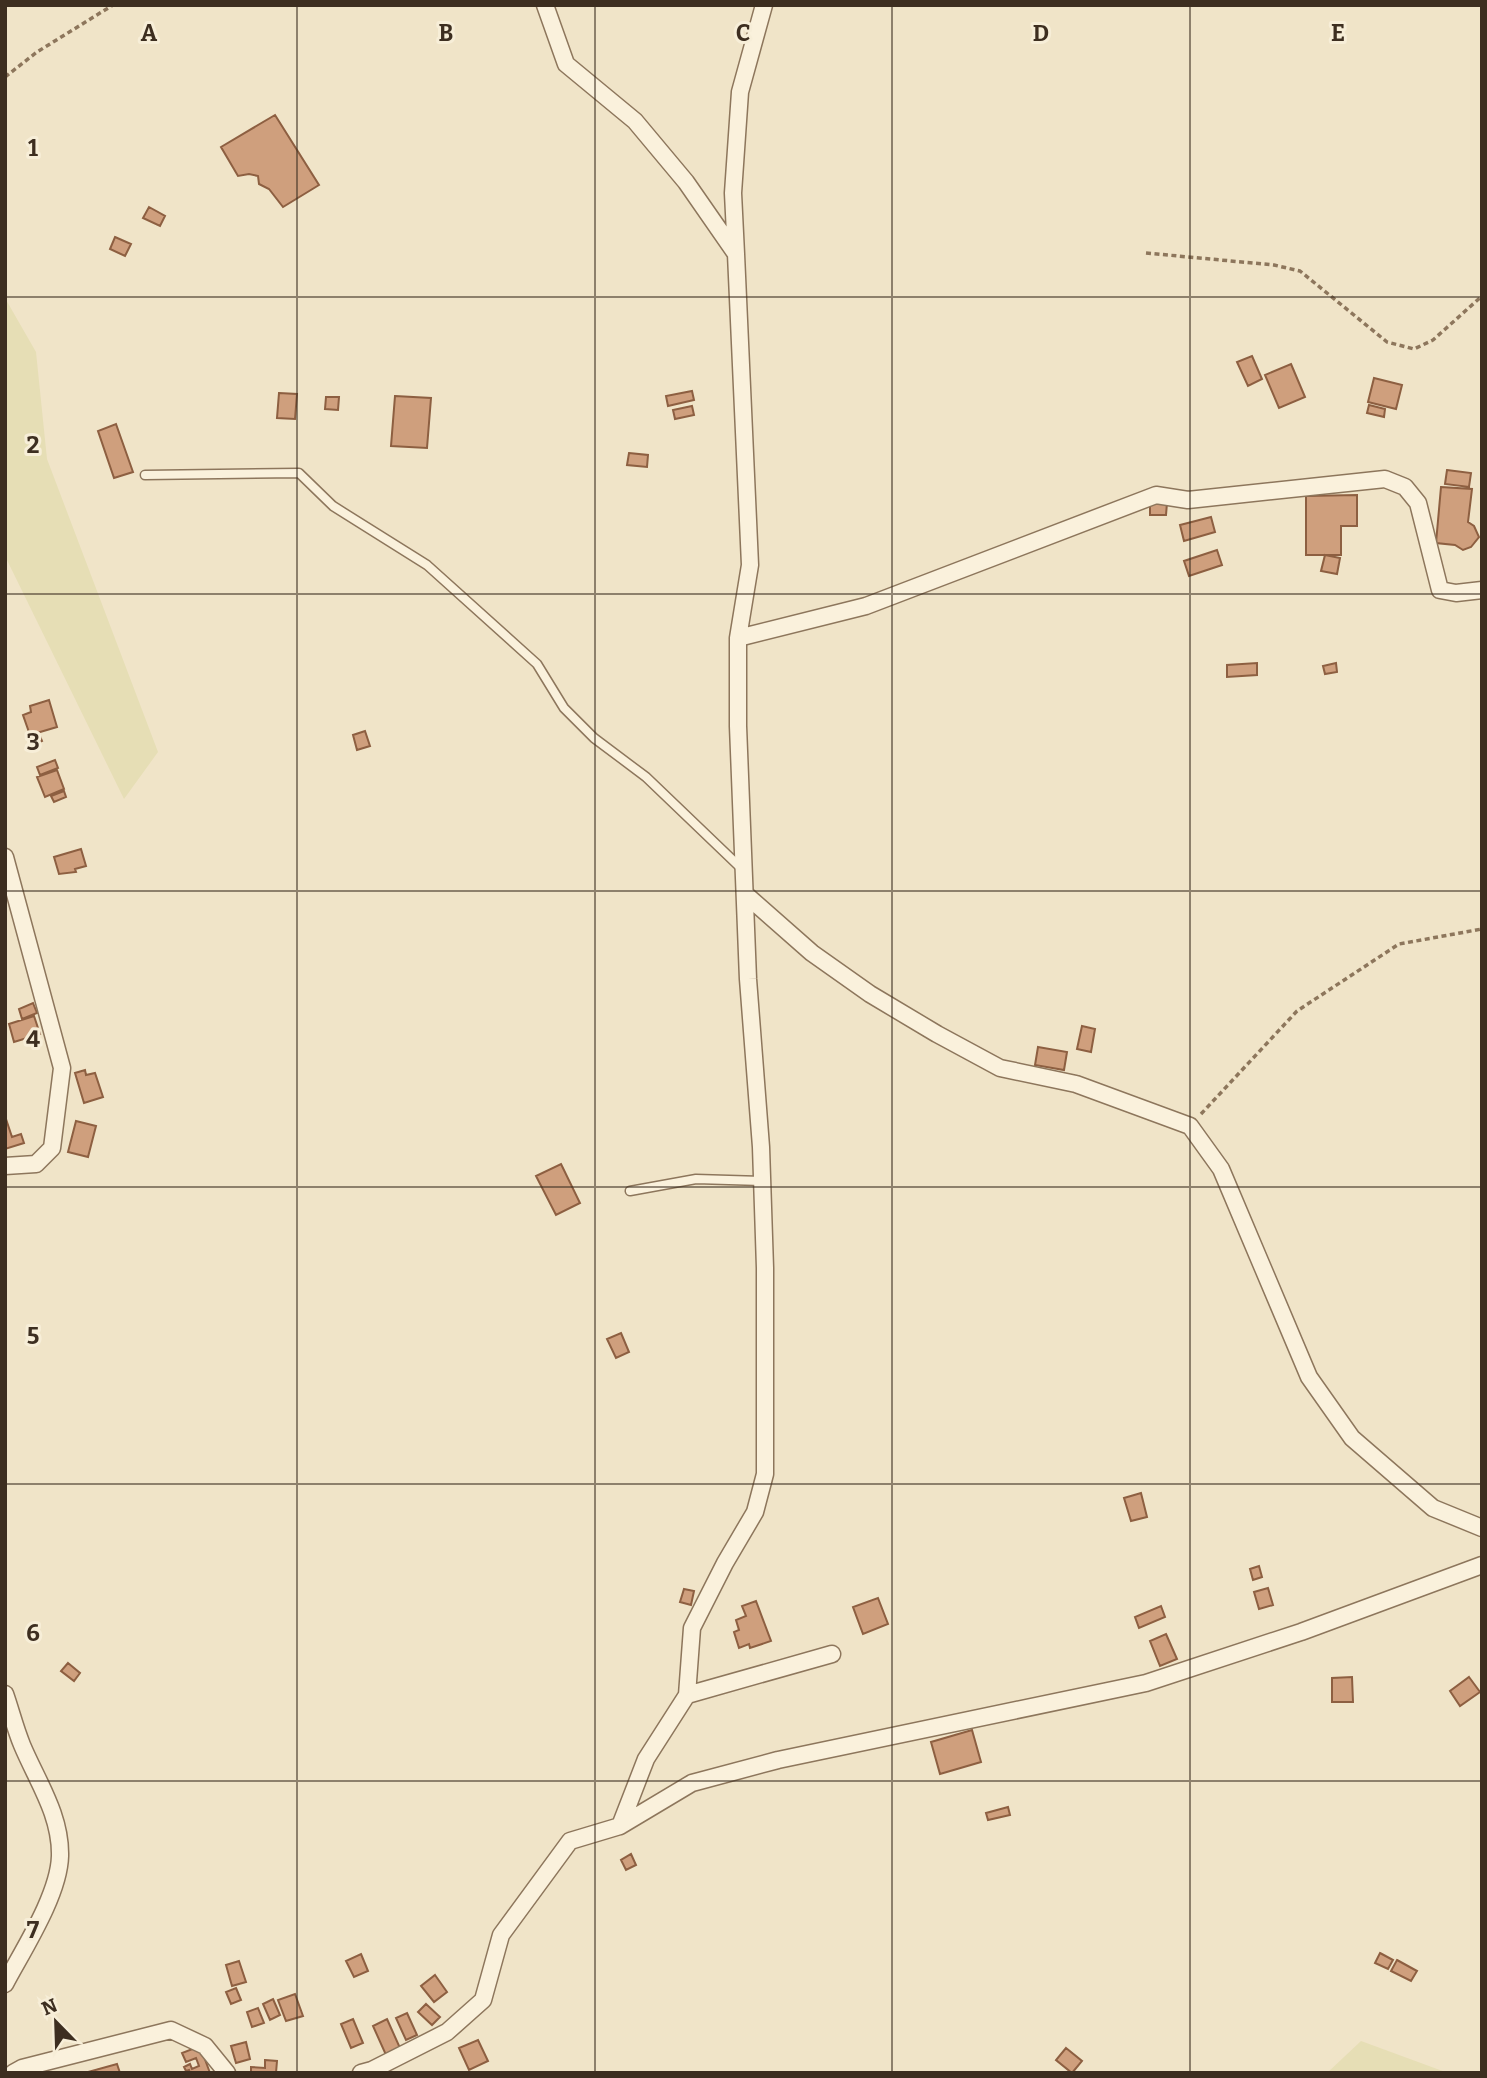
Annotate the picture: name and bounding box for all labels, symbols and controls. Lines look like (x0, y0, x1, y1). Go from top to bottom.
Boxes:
text: A (141, 19, 158, 47)
text: B (439, 19, 453, 47)
text: C (736, 19, 750, 47)
text: D (1033, 19, 1049, 47)
text: E (1331, 19, 1345, 47)
text: 1 (28, 134, 38, 162)
text: 2 (27, 431, 40, 459)
text: 3 (26, 728, 40, 756)
text: 4 (26, 1025, 40, 1053)
text: 5 (27, 1322, 39, 1350)
text: 6 (26, 1619, 40, 1647)
text: 7 (27, 1916, 40, 1944)
north arrow (21, 1987, 91, 2057)
text: N (38, 1993, 61, 2020)

